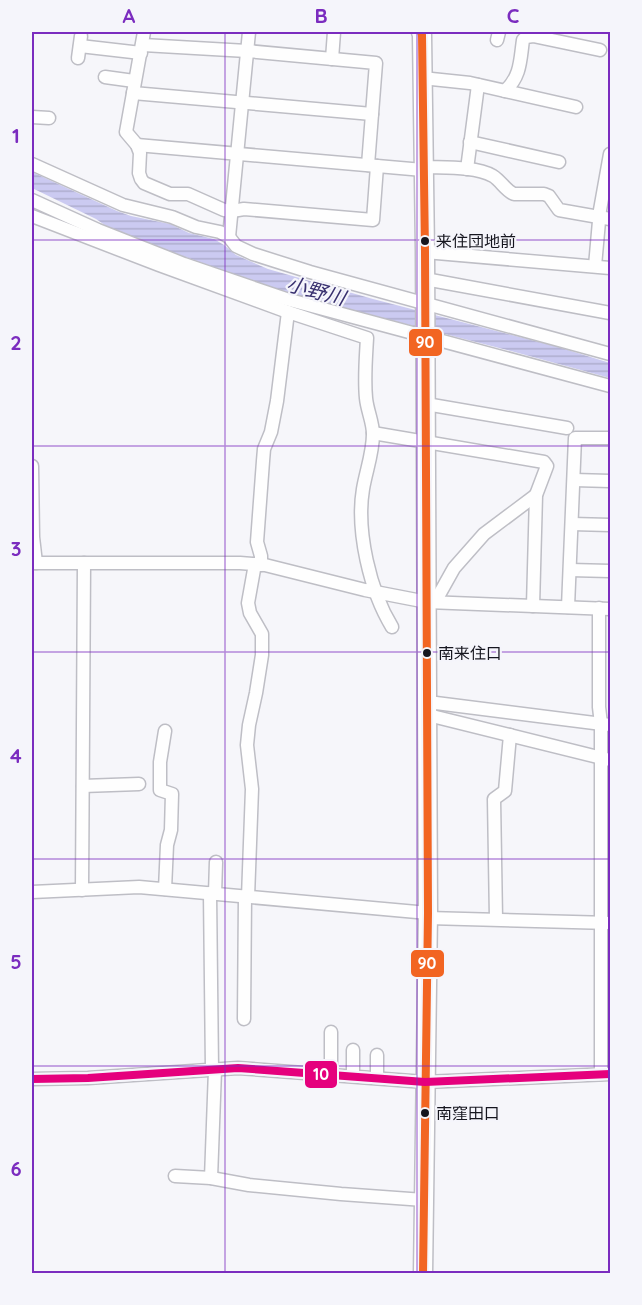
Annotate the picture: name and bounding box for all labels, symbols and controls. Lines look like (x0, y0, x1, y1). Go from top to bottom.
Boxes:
text: A (123, 3, 136, 28)
text: B (314, 3, 328, 28)
text: C (507, 3, 520, 28)
text: 1 (12, 123, 20, 148)
place label: 来住団地前 (436, 231, 516, 251)
marker: 来住団地前 (419, 235, 431, 247)
water label: 小野川 (284, 271, 350, 311)
line badge: 90 (408, 328, 443, 357)
text: 2 (10, 330, 22, 355)
text: 90 (416, 332, 435, 352)
text: 3 (11, 536, 21, 561)
place label: 南来住口 (438, 643, 502, 663)
marker: 南来住口 (421, 647, 433, 659)
text: 4 (10, 743, 22, 768)
text: 5 (10, 949, 22, 974)
line badge: 90 (410, 949, 445, 978)
text: 90 (418, 953, 437, 973)
line badge: 10 (304, 1060, 338, 1089)
text: 10 (313, 1064, 329, 1084)
place label: 南窪田口 (436, 1103, 500, 1123)
marker: 南窪田口 (419, 1107, 431, 1119)
text: 6 (10, 1156, 22, 1181)

